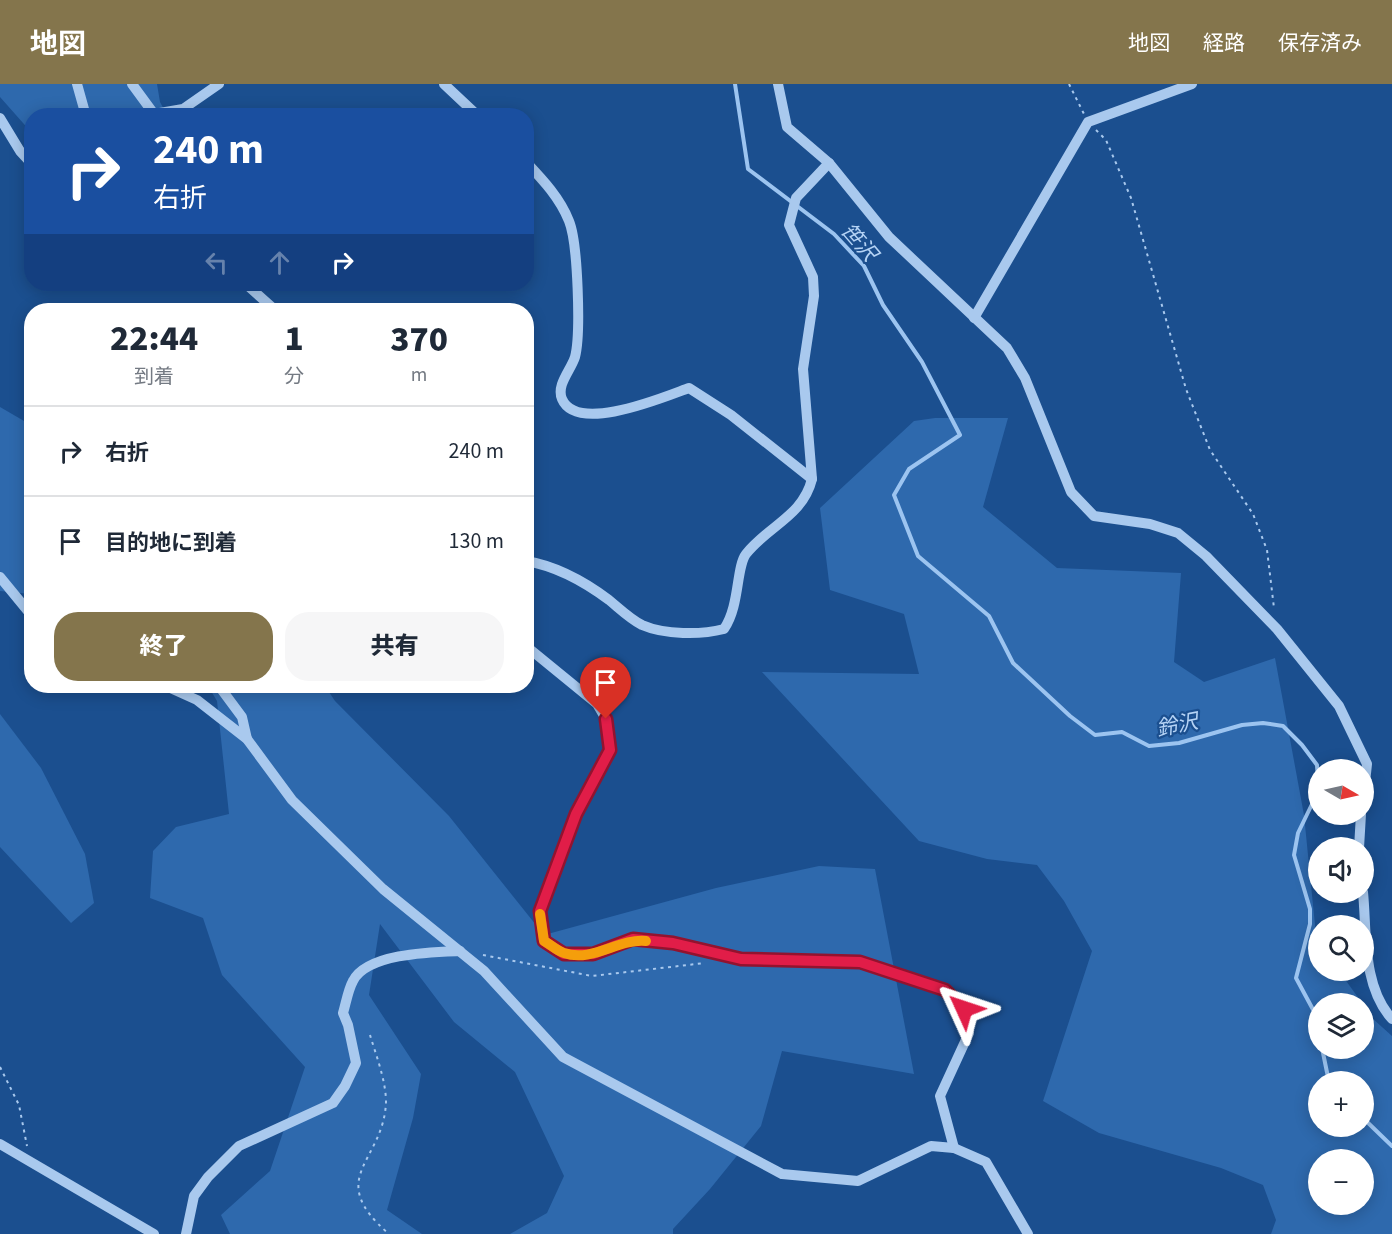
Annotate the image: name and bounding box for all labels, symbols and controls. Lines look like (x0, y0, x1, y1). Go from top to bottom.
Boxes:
text: 地図 (30, 24, 86, 64)
text: 地図 (1128, 28, 1170, 58)
text: 経路 (1203, 28, 1245, 58)
text: 保存済み (1278, 28, 1362, 58)
text: 240 m (153, 120, 264, 180)
icon: right (54, 132, 132, 210)
text: 右折 (153, 179, 207, 218)
water label: 笹沢 (834, 216, 886, 270)
icon: left (200, 246, 233, 279)
icon: ahead (263, 246, 296, 279)
icon: right (326, 246, 359, 279)
text: 22:44 (110, 313, 198, 364)
text: 1 (285, 313, 304, 364)
text: 370 (390, 314, 448, 365)
text: m (411, 361, 427, 389)
text: 到着 (134, 363, 174, 391)
text: 分 (284, 363, 304, 391)
icon: right (54, 435, 87, 468)
text: 240 m (449, 435, 504, 467)
text: 右折 (105, 437, 149, 469)
icon: arrive (54, 525, 87, 558)
text: 130 m (449, 525, 504, 557)
text: 目的地に到着 (105, 527, 237, 559)
button: 終了 (54, 612, 273, 681)
button: 共有 (285, 612, 504, 681)
pin (580, 657, 631, 719)
icon: arrive (589, 666, 622, 699)
water label: 鈴沢 (1154, 706, 1203, 744)
north arrow (1308, 759, 1374, 825)
map controls (1308, 759, 1374, 1215)
button: sound (1308, 837, 1374, 903)
button: search (1308, 915, 1374, 981)
position arrow (932, 977, 996, 1041)
button: layers (1308, 993, 1374, 1059)
button: + (1308, 1071, 1374, 1137)
button: − (1308, 1149, 1374, 1215)

